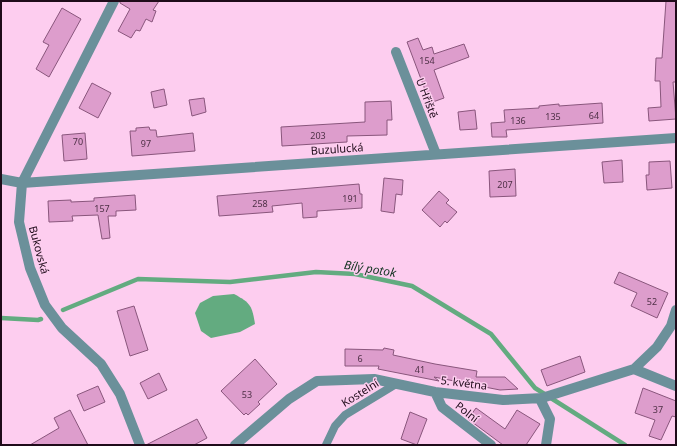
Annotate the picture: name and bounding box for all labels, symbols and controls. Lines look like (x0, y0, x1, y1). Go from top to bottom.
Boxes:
house number: 154 (419, 54, 435, 67)
street label: U Hřiště (413, 76, 442, 120)
house number: 64 (589, 109, 599, 122)
house number: 135 (545, 110, 561, 123)
house number: 136 (510, 114, 526, 127)
house number: 203 (310, 129, 326, 142)
house number: 70 (73, 135, 83, 148)
house number: 97 (141, 137, 151, 150)
street label: Buzulucká (310, 139, 364, 158)
house number: 207 (497, 178, 513, 191)
house number: 191 (342, 192, 358, 205)
house number: 258 (252, 197, 268, 210)
house number: 157 (94, 202, 110, 215)
street label: Bukovská (26, 224, 53, 276)
water label: Bílý potok (343, 256, 398, 281)
house number: 52 (647, 295, 657, 308)
house number: 6 (357, 352, 363, 365)
house number: 41 (415, 363, 425, 376)
street label: 5. května (440, 372, 488, 393)
street label: Kostelní (338, 375, 382, 410)
house number: 53 (242, 388, 252, 401)
street label: Polní (453, 398, 483, 426)
house number: 37 (653, 403, 663, 416)

